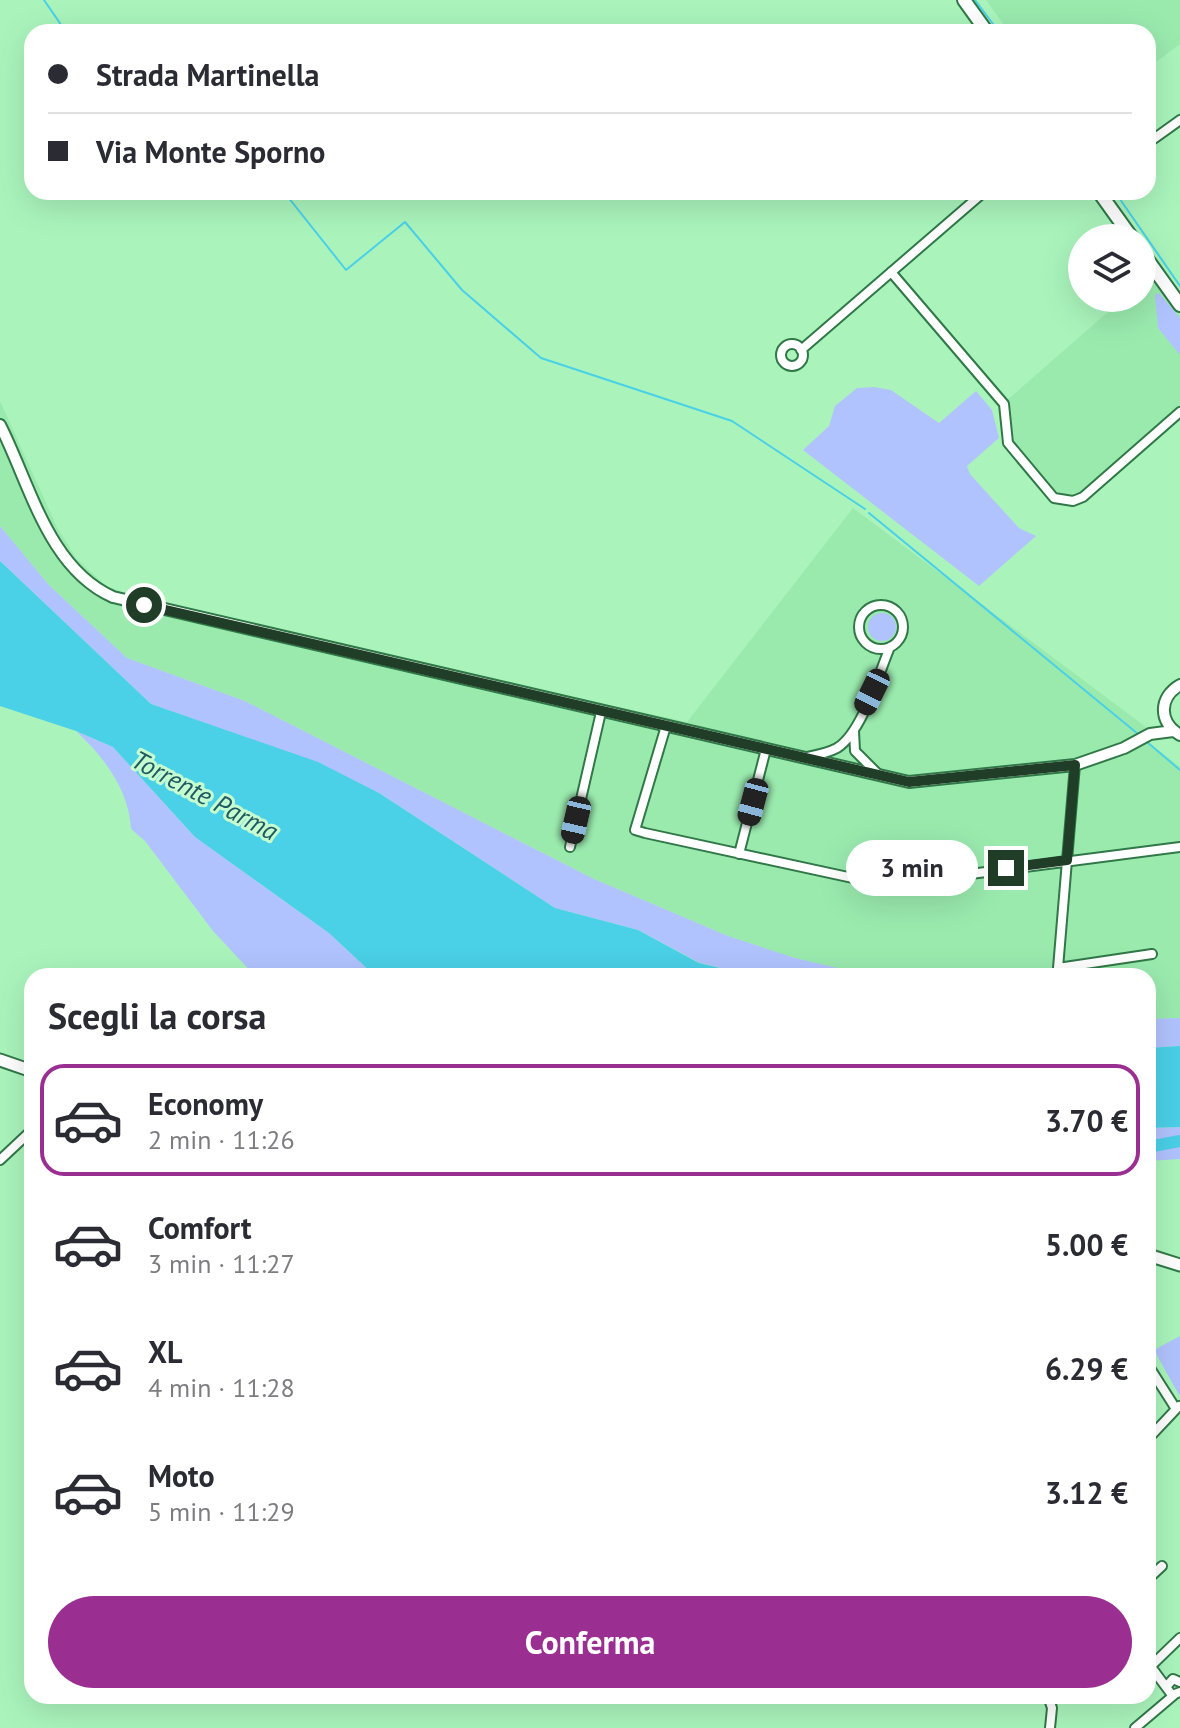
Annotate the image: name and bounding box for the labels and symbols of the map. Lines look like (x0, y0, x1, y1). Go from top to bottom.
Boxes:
route start (126, 587, 162, 623)
car (851, 665, 893, 719)
water label: Torrente Parma (126, 743, 284, 848)
car (735, 776, 771, 828)
car (559, 794, 593, 846)
callout: 3 min (846, 840, 978, 896)
route end (988, 850, 1024, 886)

